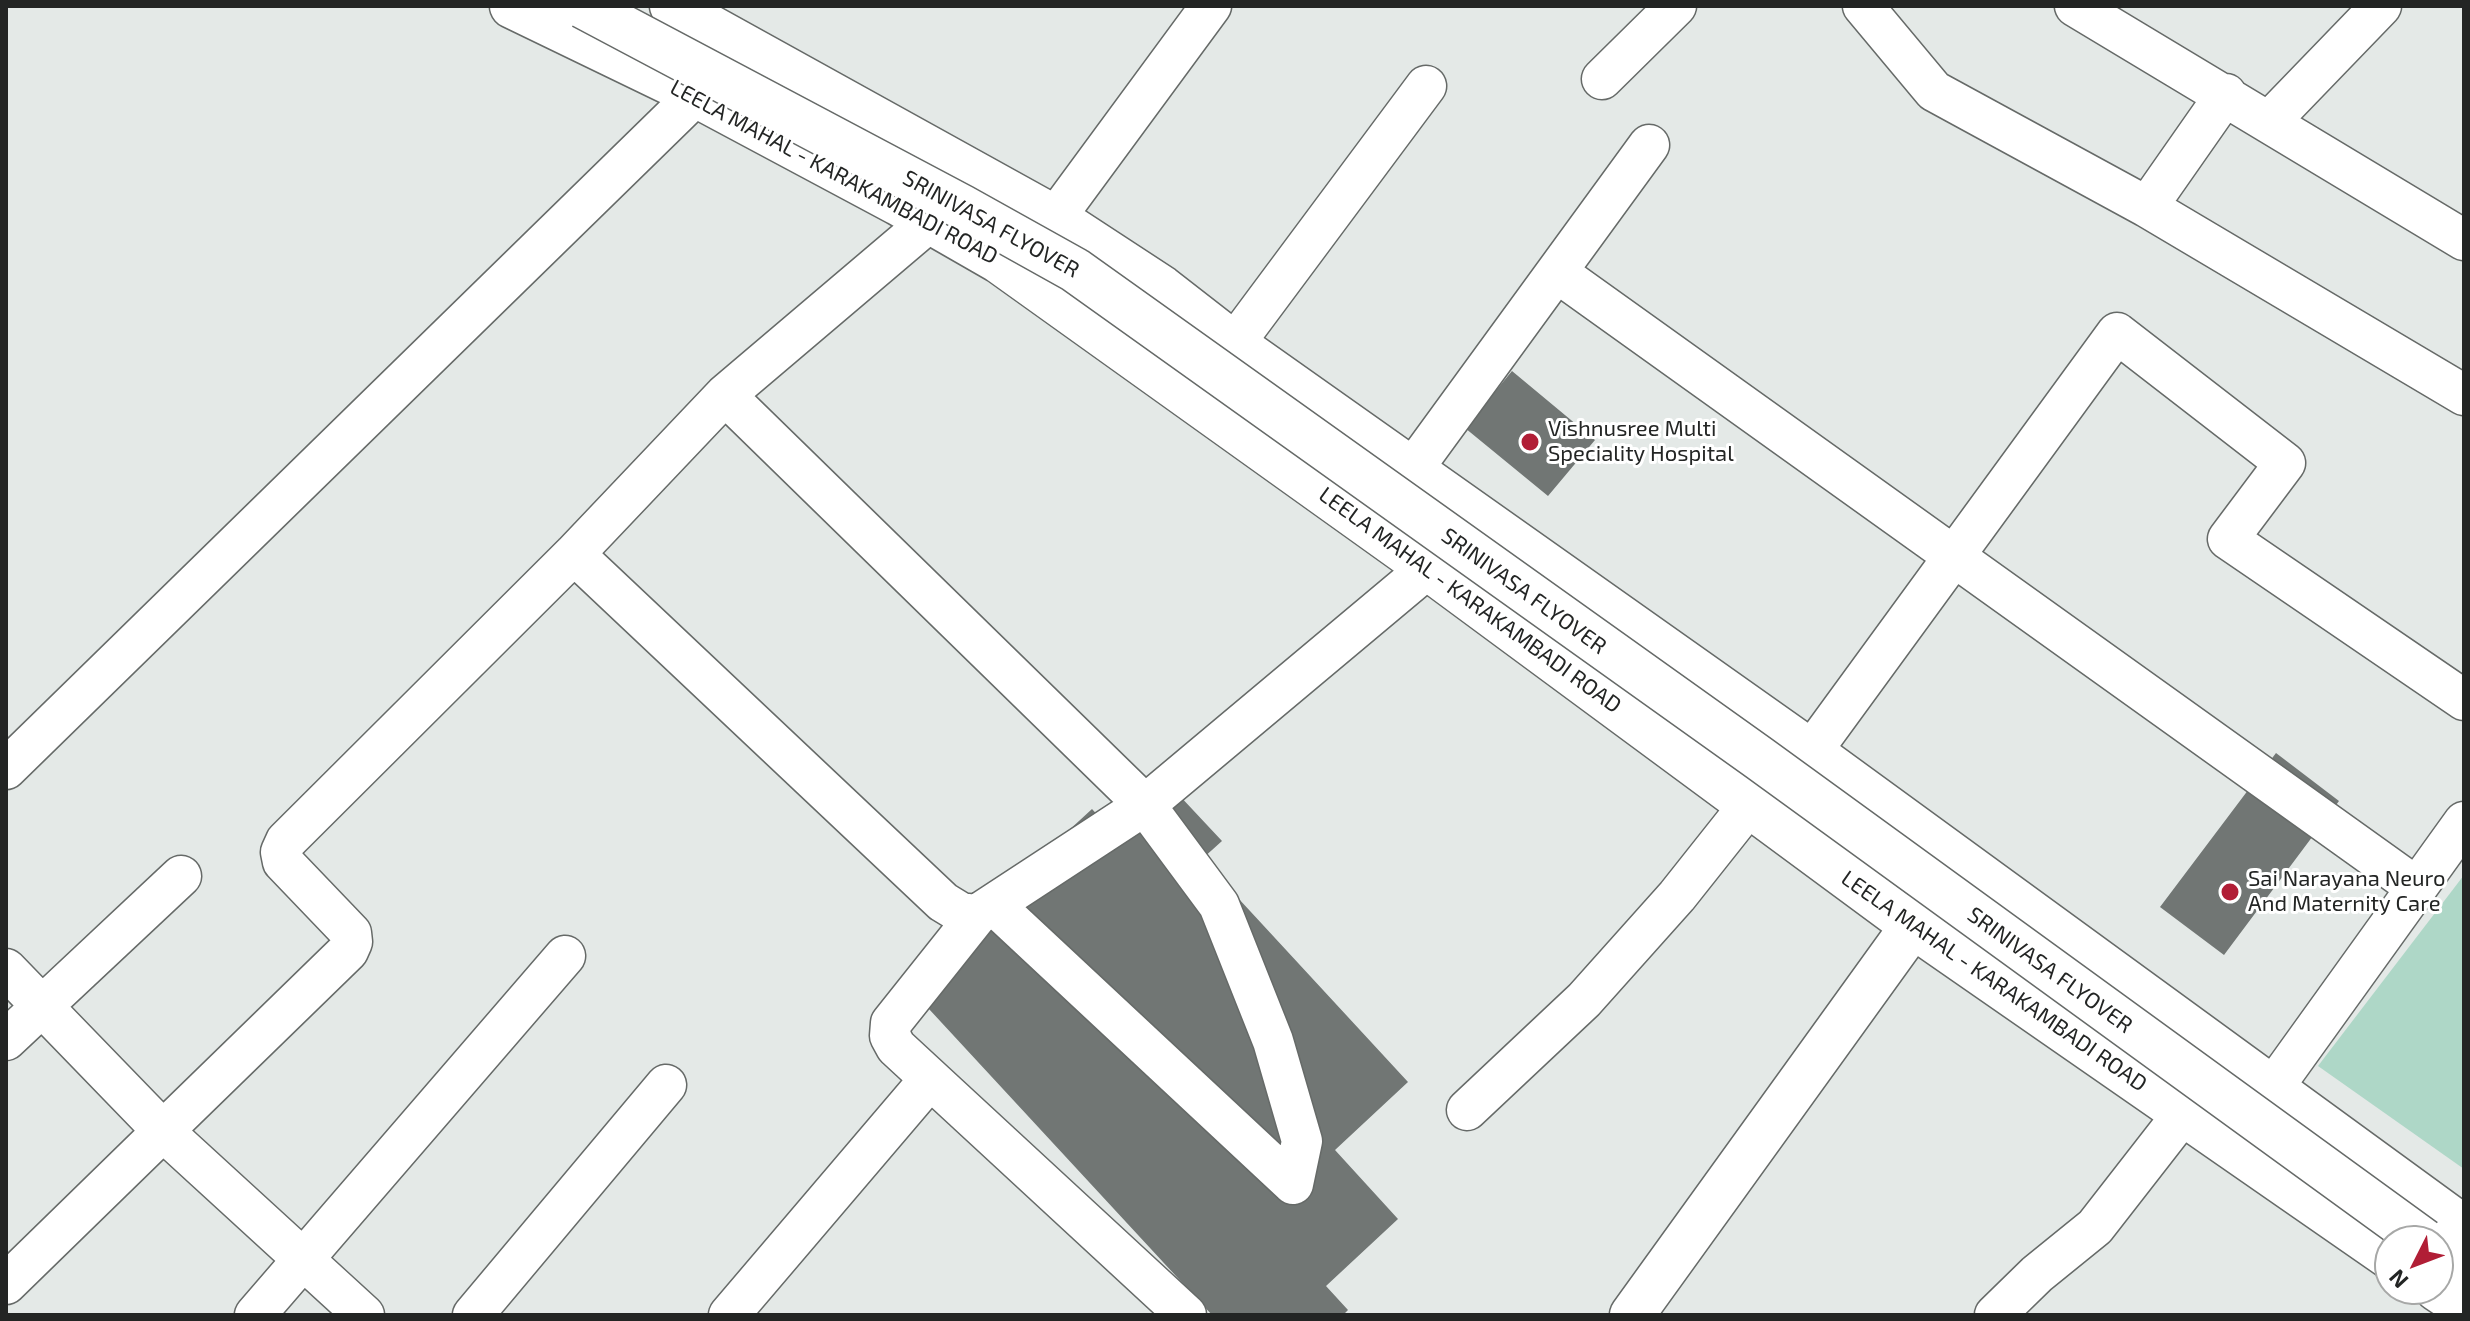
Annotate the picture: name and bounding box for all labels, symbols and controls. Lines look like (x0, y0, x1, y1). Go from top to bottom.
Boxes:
street label: LEELA MAHAL - KARAKAMBADI ROAD (666, 74, 1002, 270)
street label: SRINIVASA FLYOVER (898, 165, 1084, 283)
place label: Vishnusree Multi Speciality Hospital (1548, 416, 1734, 468)
marker: Vishnusree Multi Speciality Hospital (1519, 431, 1541, 453)
street label: LEELA MAHAL - KARAKAMBADI ROAD (1314, 481, 1626, 719)
street label: SRINIVASA FLYOVER (1436, 522, 1612, 660)
street label: LEELA MAHAL - KARAKAMBADI ROAD (1836, 865, 2152, 1097)
place label: Sai Narayana Neuro And Maternity Care (2248, 866, 2446, 918)
marker: Sai Narayana Neuro And Maternity Care (2219, 881, 2241, 903)
street label: SRINIVASA FLYOVER (1962, 901, 2138, 1039)
north arrow (2374, 1225, 2454, 1305)
text: N (2383, 1265, 2413, 1294)

